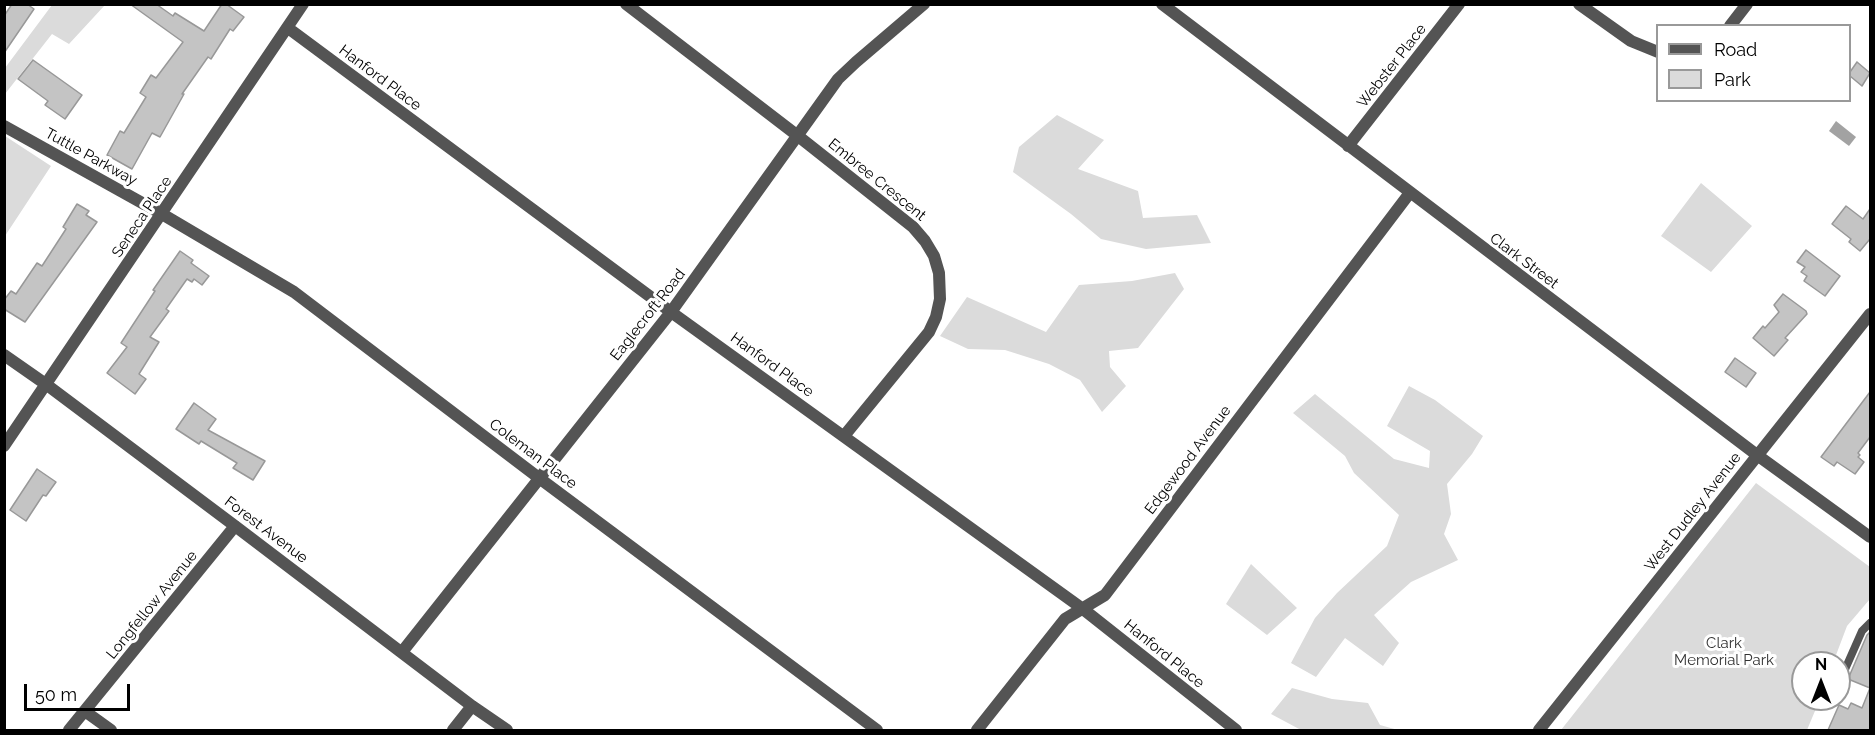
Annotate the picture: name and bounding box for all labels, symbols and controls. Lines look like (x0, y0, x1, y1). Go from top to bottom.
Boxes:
street label: Webster Place (1354, 21, 1430, 111)
legend (1656, 24, 1851, 102)
text: Road (1714, 39, 1757, 60)
street label: Hanford Place (335, 41, 425, 115)
text: Park (1714, 69, 1751, 90)
street label: Tuttle Parkway (42, 124, 140, 190)
street label: Embree Crescent (824, 135, 930, 225)
street label: Seneca Place (108, 173, 176, 261)
street label: Clark Street (1486, 229, 1562, 293)
street label: Eaglecroft Road (607, 266, 689, 364)
street label: Hanford Place (727, 329, 817, 401)
street label: Edgewood Avenue (1141, 402, 1235, 518)
street label: Coleman Place (486, 415, 580, 493)
street label: West Dudley Avenue (1641, 449, 1745, 575)
street label: Forest Avenue (221, 493, 311, 567)
street label: Longfellow Avenue (103, 547, 201, 663)
street label: Hanford Place (1120, 616, 1208, 692)
park label: Clark Memorial Park (1674, 634, 1774, 669)
north arrow (1791, 651, 1851, 711)
text: N (1815, 655, 1827, 674)
scale bar (27, 672, 134, 710)
text: 50 m (35, 684, 77, 705)

